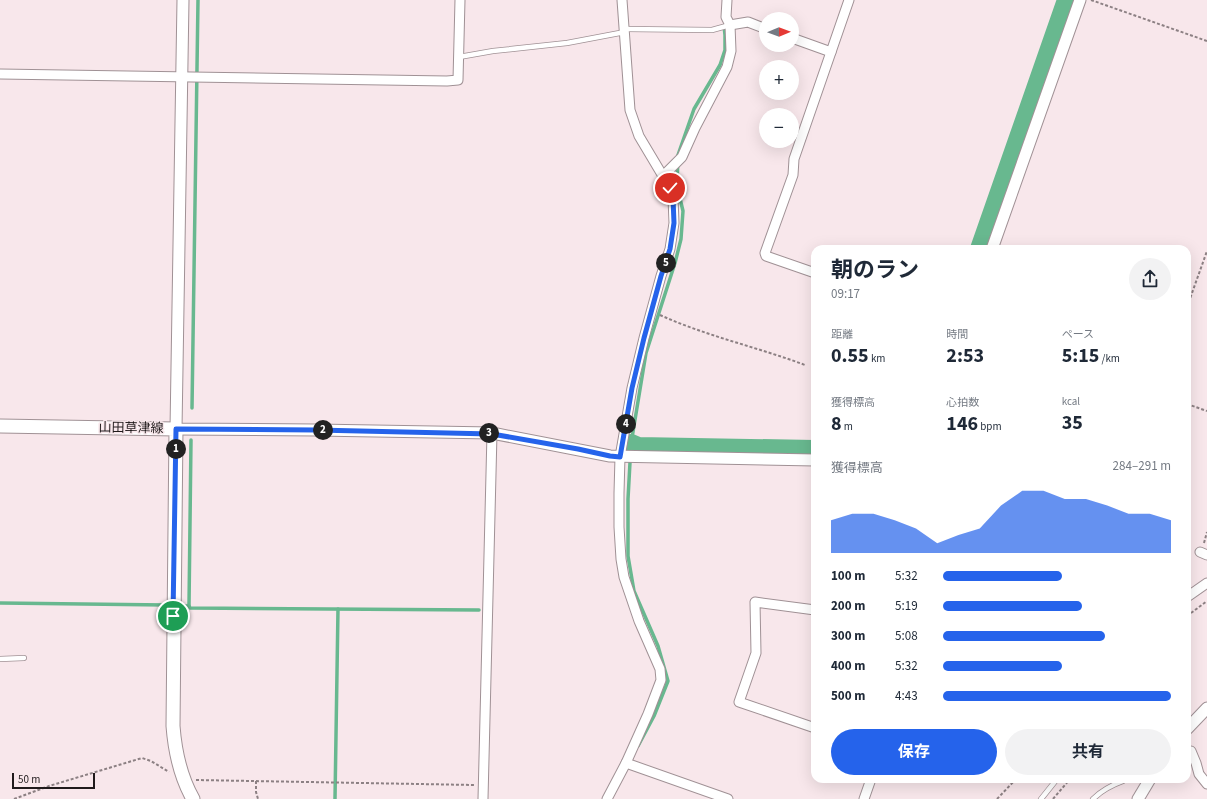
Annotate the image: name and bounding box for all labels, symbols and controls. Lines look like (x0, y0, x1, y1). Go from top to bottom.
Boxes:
north arrow (759, 12, 799, 52)
map controls (759, 12, 799, 148)
button: + (759, 60, 799, 100)
button: − (759, 108, 799, 148)
pin (653, 171, 687, 205)
icon: check (659, 177, 681, 199)
pin: 5 (656, 253, 676, 273)
text: 朝のラン (831, 254, 919, 286)
text: 5 (663, 255, 669, 270)
button: share (1129, 258, 1171, 300)
text: 09:17 (831, 285, 860, 303)
text: 距離 (831, 327, 853, 342)
text: 時間 (946, 327, 968, 342)
text: ペース (1062, 327, 1094, 342)
text: 0.55 (831, 342, 869, 370)
text: 2:53 (946, 342, 984, 370)
text: 5:15 (1062, 342, 1099, 370)
text: km (869, 351, 885, 366)
text: /km (1099, 351, 1120, 366)
text: kcal (1062, 394, 1080, 409)
text: 獲得標高 (831, 395, 875, 410)
text: 心拍数 (946, 395, 979, 410)
text: 35 (1062, 409, 1083, 437)
text: 8 (831, 410, 842, 438)
text: 146 (946, 410, 978, 438)
pin: 4 (616, 414, 636, 434)
text: 4 (623, 416, 629, 431)
street label: 山田草津線 (98, 418, 164, 438)
text: m (842, 419, 853, 434)
text: bpm (978, 419, 1002, 434)
pin: 2 (313, 420, 333, 440)
text: 2 (320, 422, 326, 437)
pin: 3 (479, 423, 499, 443)
text: 3 (486, 425, 492, 440)
pin: 1 (166, 439, 186, 459)
text: 1 (173, 441, 179, 456)
text: 284–291 m (1113, 457, 1171, 475)
text: 獲得標高 (831, 459, 883, 477)
text: 100 m (831, 567, 865, 585)
text: 5:32 (895, 567, 918, 585)
text: 200 m (831, 597, 865, 615)
text: 5:19 (895, 597, 918, 615)
pin (156, 599, 190, 633)
icon: arrive (162, 605, 184, 627)
text: 300 m (831, 627, 865, 645)
text: 5:08 (895, 627, 918, 645)
text: 400 m (831, 657, 865, 675)
text: 5:32 (895, 657, 918, 675)
text: 500 m (831, 687, 865, 705)
text: 4:43 (895, 687, 918, 705)
button: 保存 (831, 729, 997, 775)
button: 共有 (1005, 729, 1171, 775)
scale bar (12, 771, 95, 790)
text: 50 m (18, 772, 40, 787)

